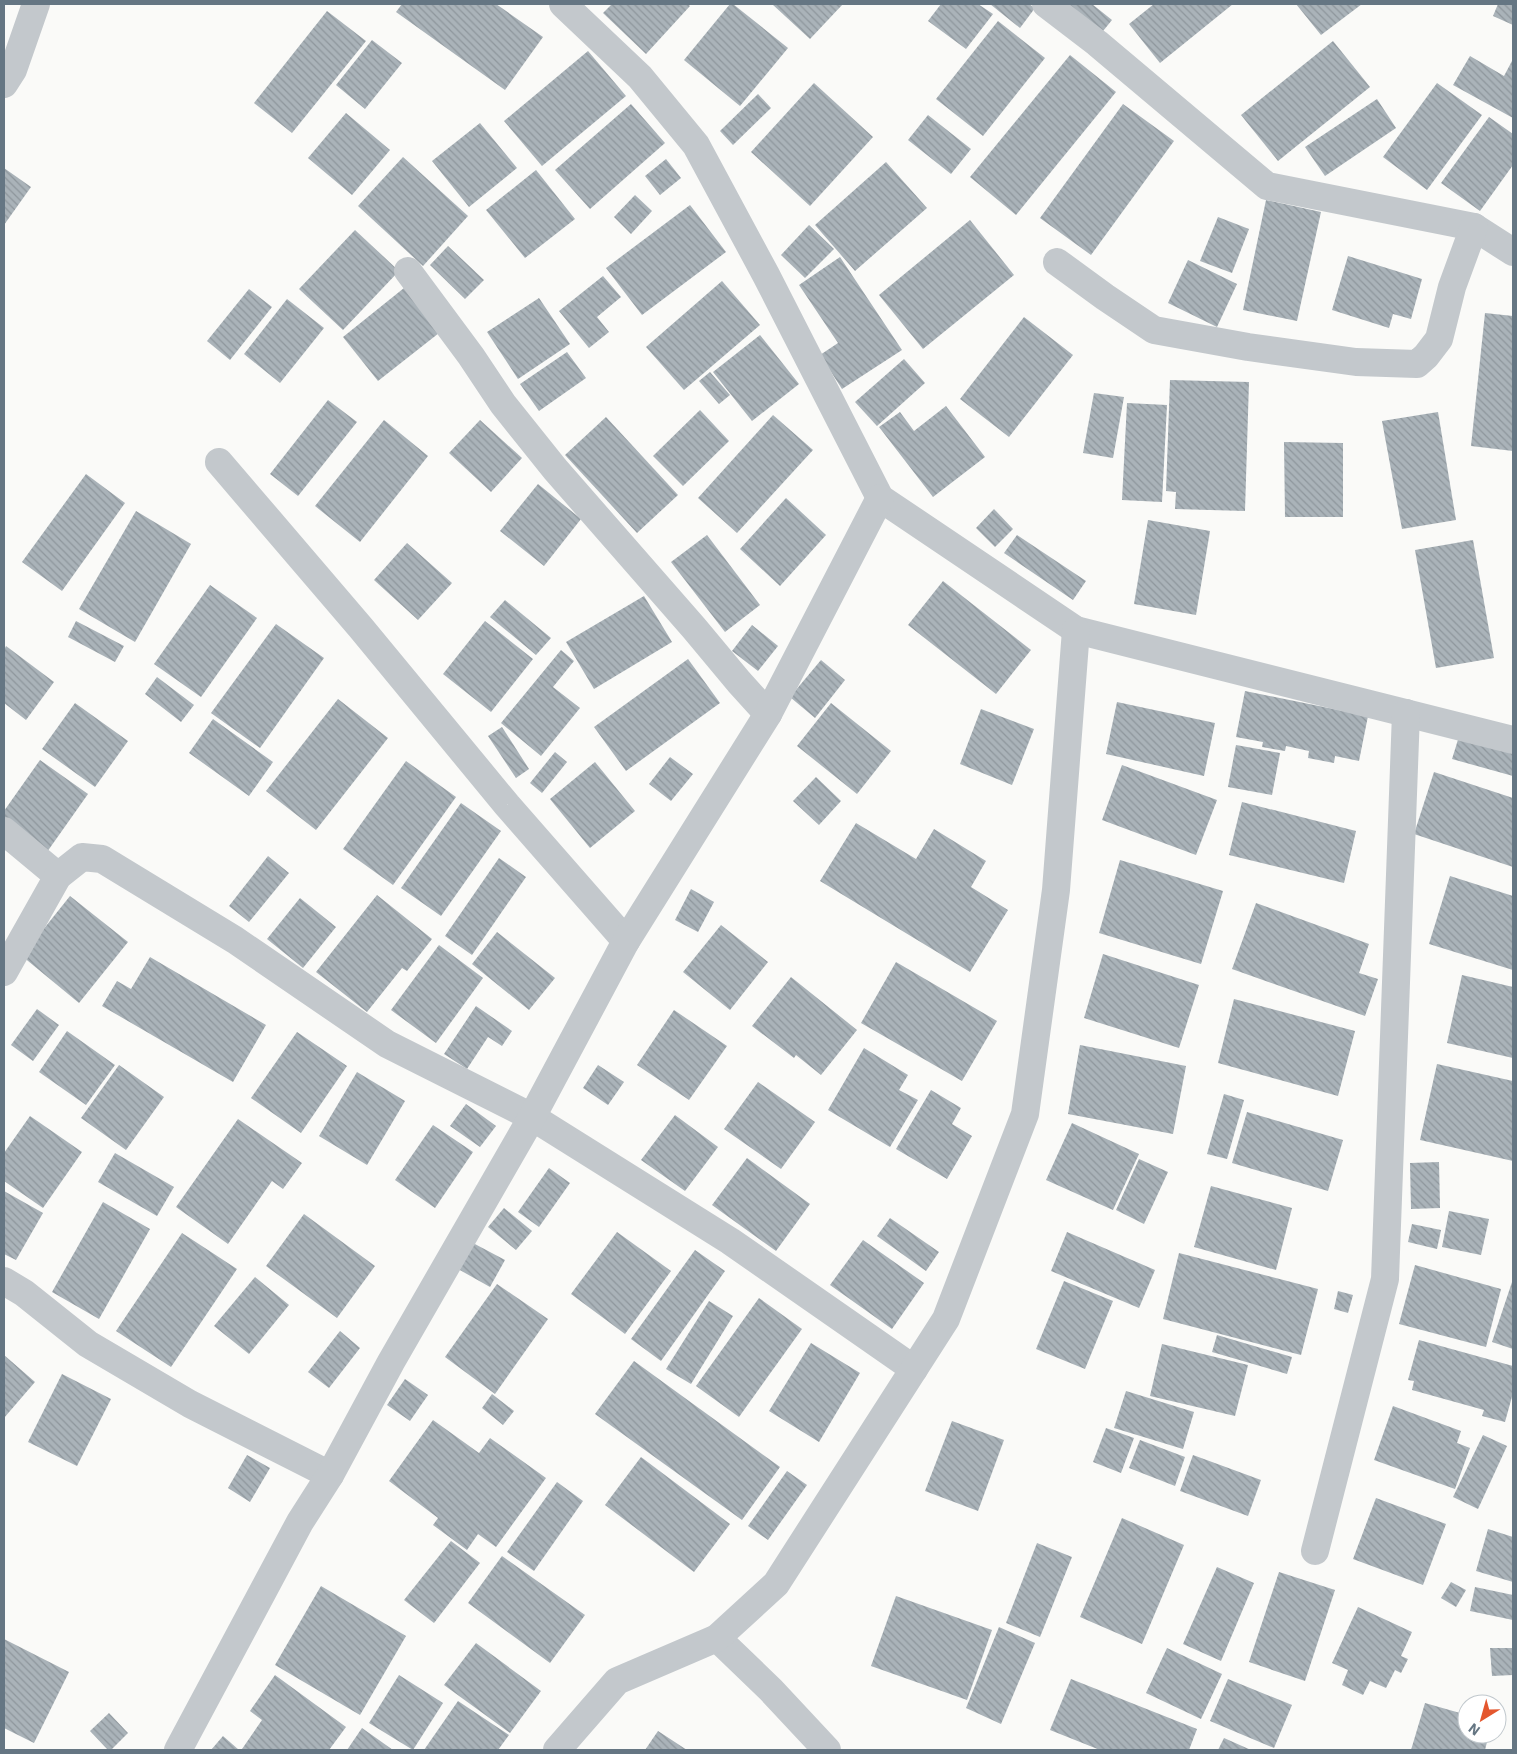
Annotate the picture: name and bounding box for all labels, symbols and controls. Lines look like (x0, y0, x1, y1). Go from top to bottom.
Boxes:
north arrow (1457, 1694, 1507, 1744)
text: N (1465, 1719, 1484, 1740)

